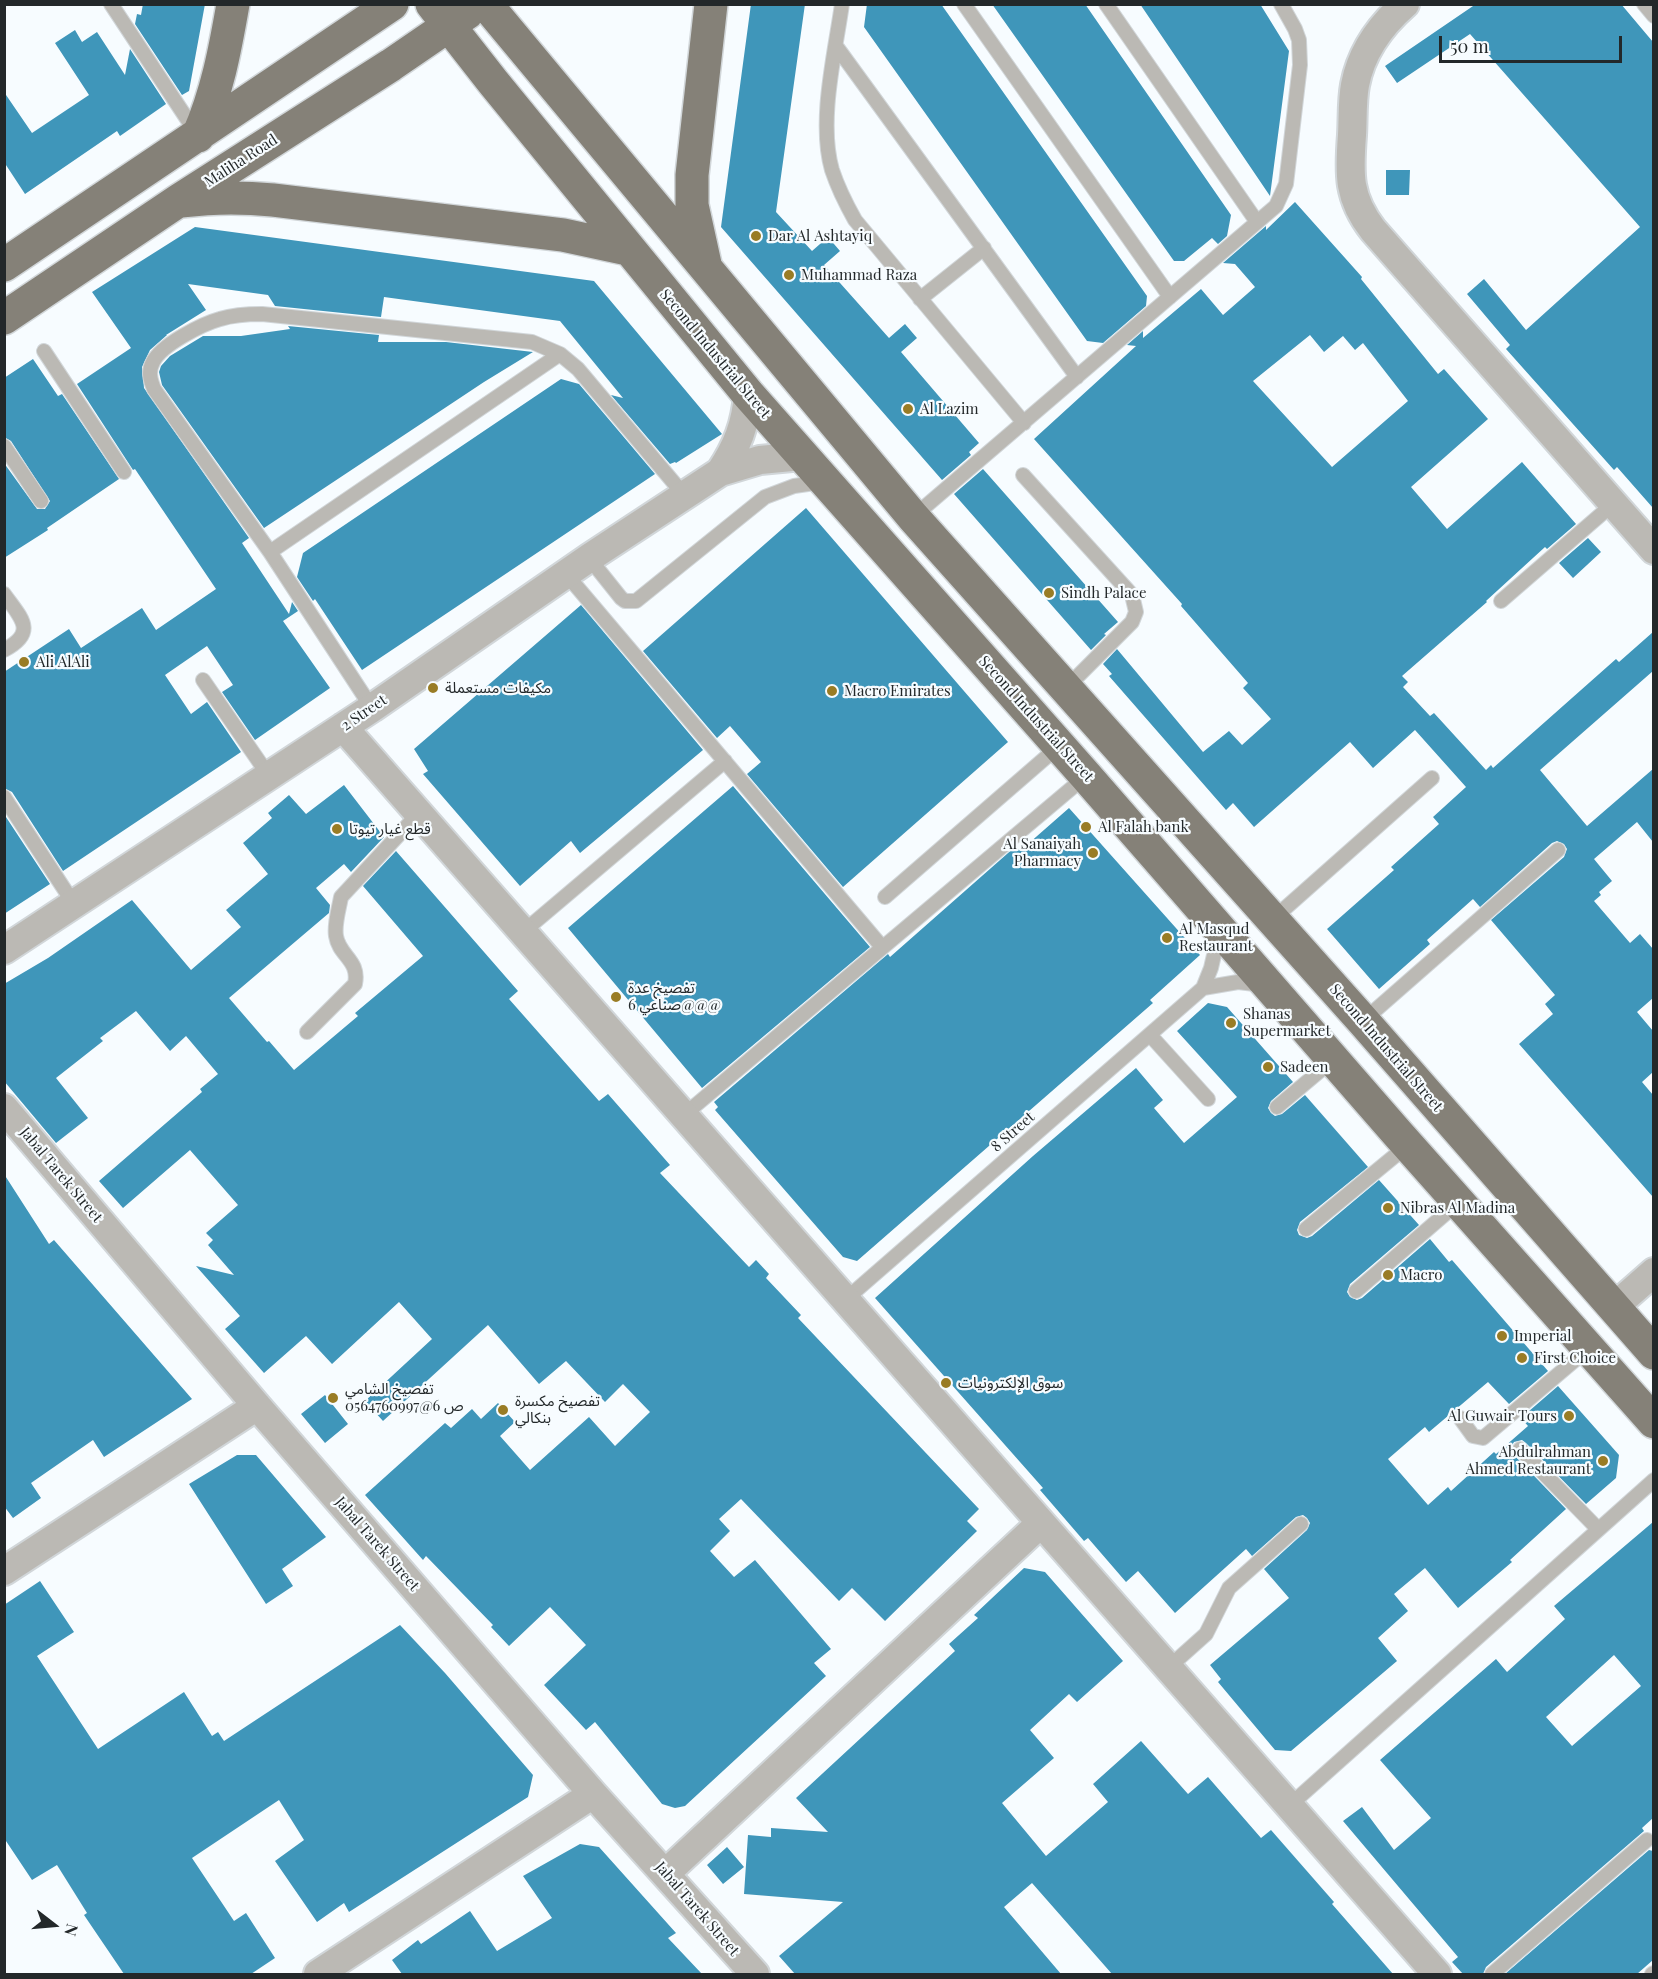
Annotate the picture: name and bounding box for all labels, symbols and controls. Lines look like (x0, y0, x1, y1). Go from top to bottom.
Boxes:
scale bar (1442, 24, 1625, 62)
text: 50 m (1450, 34, 1489, 58)
street label: Maliha Road (201, 131, 281, 191)
place label: Dar Al Ashtayiq (768, 227, 872, 245)
marker: Dar Al Ashtayiq (749, 229, 763, 243)
place label: Muhammad Raza (801, 266, 917, 284)
marker: Muhammad Raza (782, 268, 796, 282)
street label: Second Industrial Street (656, 286, 774, 422)
place label: Al Lazim (920, 400, 979, 418)
marker: Al Lazim (901, 402, 915, 416)
place label: Sindh Palace (1061, 584, 1146, 602)
marker: Sindh Palace (1042, 586, 1056, 600)
street label: Second Industrial Street (975, 652, 1097, 786)
place label: Ali AlAli (36, 653, 90, 671)
marker: Ali AlAli (17, 655, 31, 669)
place label: مكيفات مستعملة (445, 679, 551, 697)
marker: مكيفات مستعملة (426, 681, 440, 695)
place label: Macro Emirates (844, 682, 951, 700)
marker: Macro Emirates (825, 684, 839, 698)
street label: 2 Street (338, 691, 390, 735)
place label: Al Falah bank (1098, 818, 1189, 836)
place label: قطع غيار تيوتا (349, 820, 431, 838)
marker: Al Falah bank (1079, 820, 1093, 834)
marker: قطع غيار تيوتا (330, 822, 344, 836)
place label: Al Sanaiyah Pharmacy (1003, 835, 1081, 870)
marker: Al Sanaiyah Pharmacy (1086, 846, 1100, 860)
place label: Al Masqud Restaurant (1179, 920, 1253, 955)
marker: Al Masqud Restaurant (1160, 931, 1174, 945)
place label: تفصيخ عدة صناعي 6@@@ (628, 979, 721, 1014)
street label: Second Industrial Street (1326, 981, 1446, 1115)
marker: تفصيخ عدة صناعي 6@@@ (609, 990, 623, 1004)
place label: Shanas Supermarket (1243, 1005, 1331, 1040)
marker: Shanas Supermarket (1224, 1016, 1238, 1030)
place label: Sadeen (1280, 1058, 1328, 1076)
marker: Sadeen (1261, 1060, 1275, 1074)
street label: 8 Street (988, 1108, 1038, 1156)
street label: Jabal Tarek Street (16, 1124, 106, 1226)
place label: Nibras Al Madina (1400, 1199, 1515, 1217)
marker: Nibras Al Madina (1381, 1201, 1395, 1215)
place label: Macro (1400, 1266, 1442, 1284)
marker: Macro (1381, 1268, 1395, 1282)
place label: Imperial (1514, 1327, 1572, 1345)
marker: Imperial (1495, 1329, 1509, 1343)
place label: First Choice (1534, 1349, 1616, 1367)
marker: First Choice (1515, 1351, 1529, 1365)
place label: سوق الإلكترونيات (958, 1374, 1063, 1392)
marker: سوق الإلكترونيات (939, 1376, 953, 1390)
place label: تفصيخ الشامي ص 6@0564760997 (345, 1380, 464, 1415)
marker: تفصيخ الشامي ص 6@0564760997 (326, 1391, 340, 1405)
place label: تفصيخ مكسرة بنكالي (515, 1392, 600, 1427)
marker: تفصيخ مكسرة بنكالي (496, 1403, 510, 1417)
place label: Al Guwair Tours (1448, 1407, 1557, 1425)
marker: Al Guwair Tours (1562, 1409, 1576, 1423)
place label: Abdulrahman Ahmed Restaurant (1465, 1443, 1591, 1478)
marker: Abdulrahman Ahmed Restaurant (1596, 1454, 1610, 1468)
street label: Jabal Tarek Street (331, 1493, 423, 1595)
street label: Jabal Tarek Street (651, 1858, 743, 1960)
north arrow (24, 1895, 84, 1955)
text: N (60, 1922, 83, 1939)

